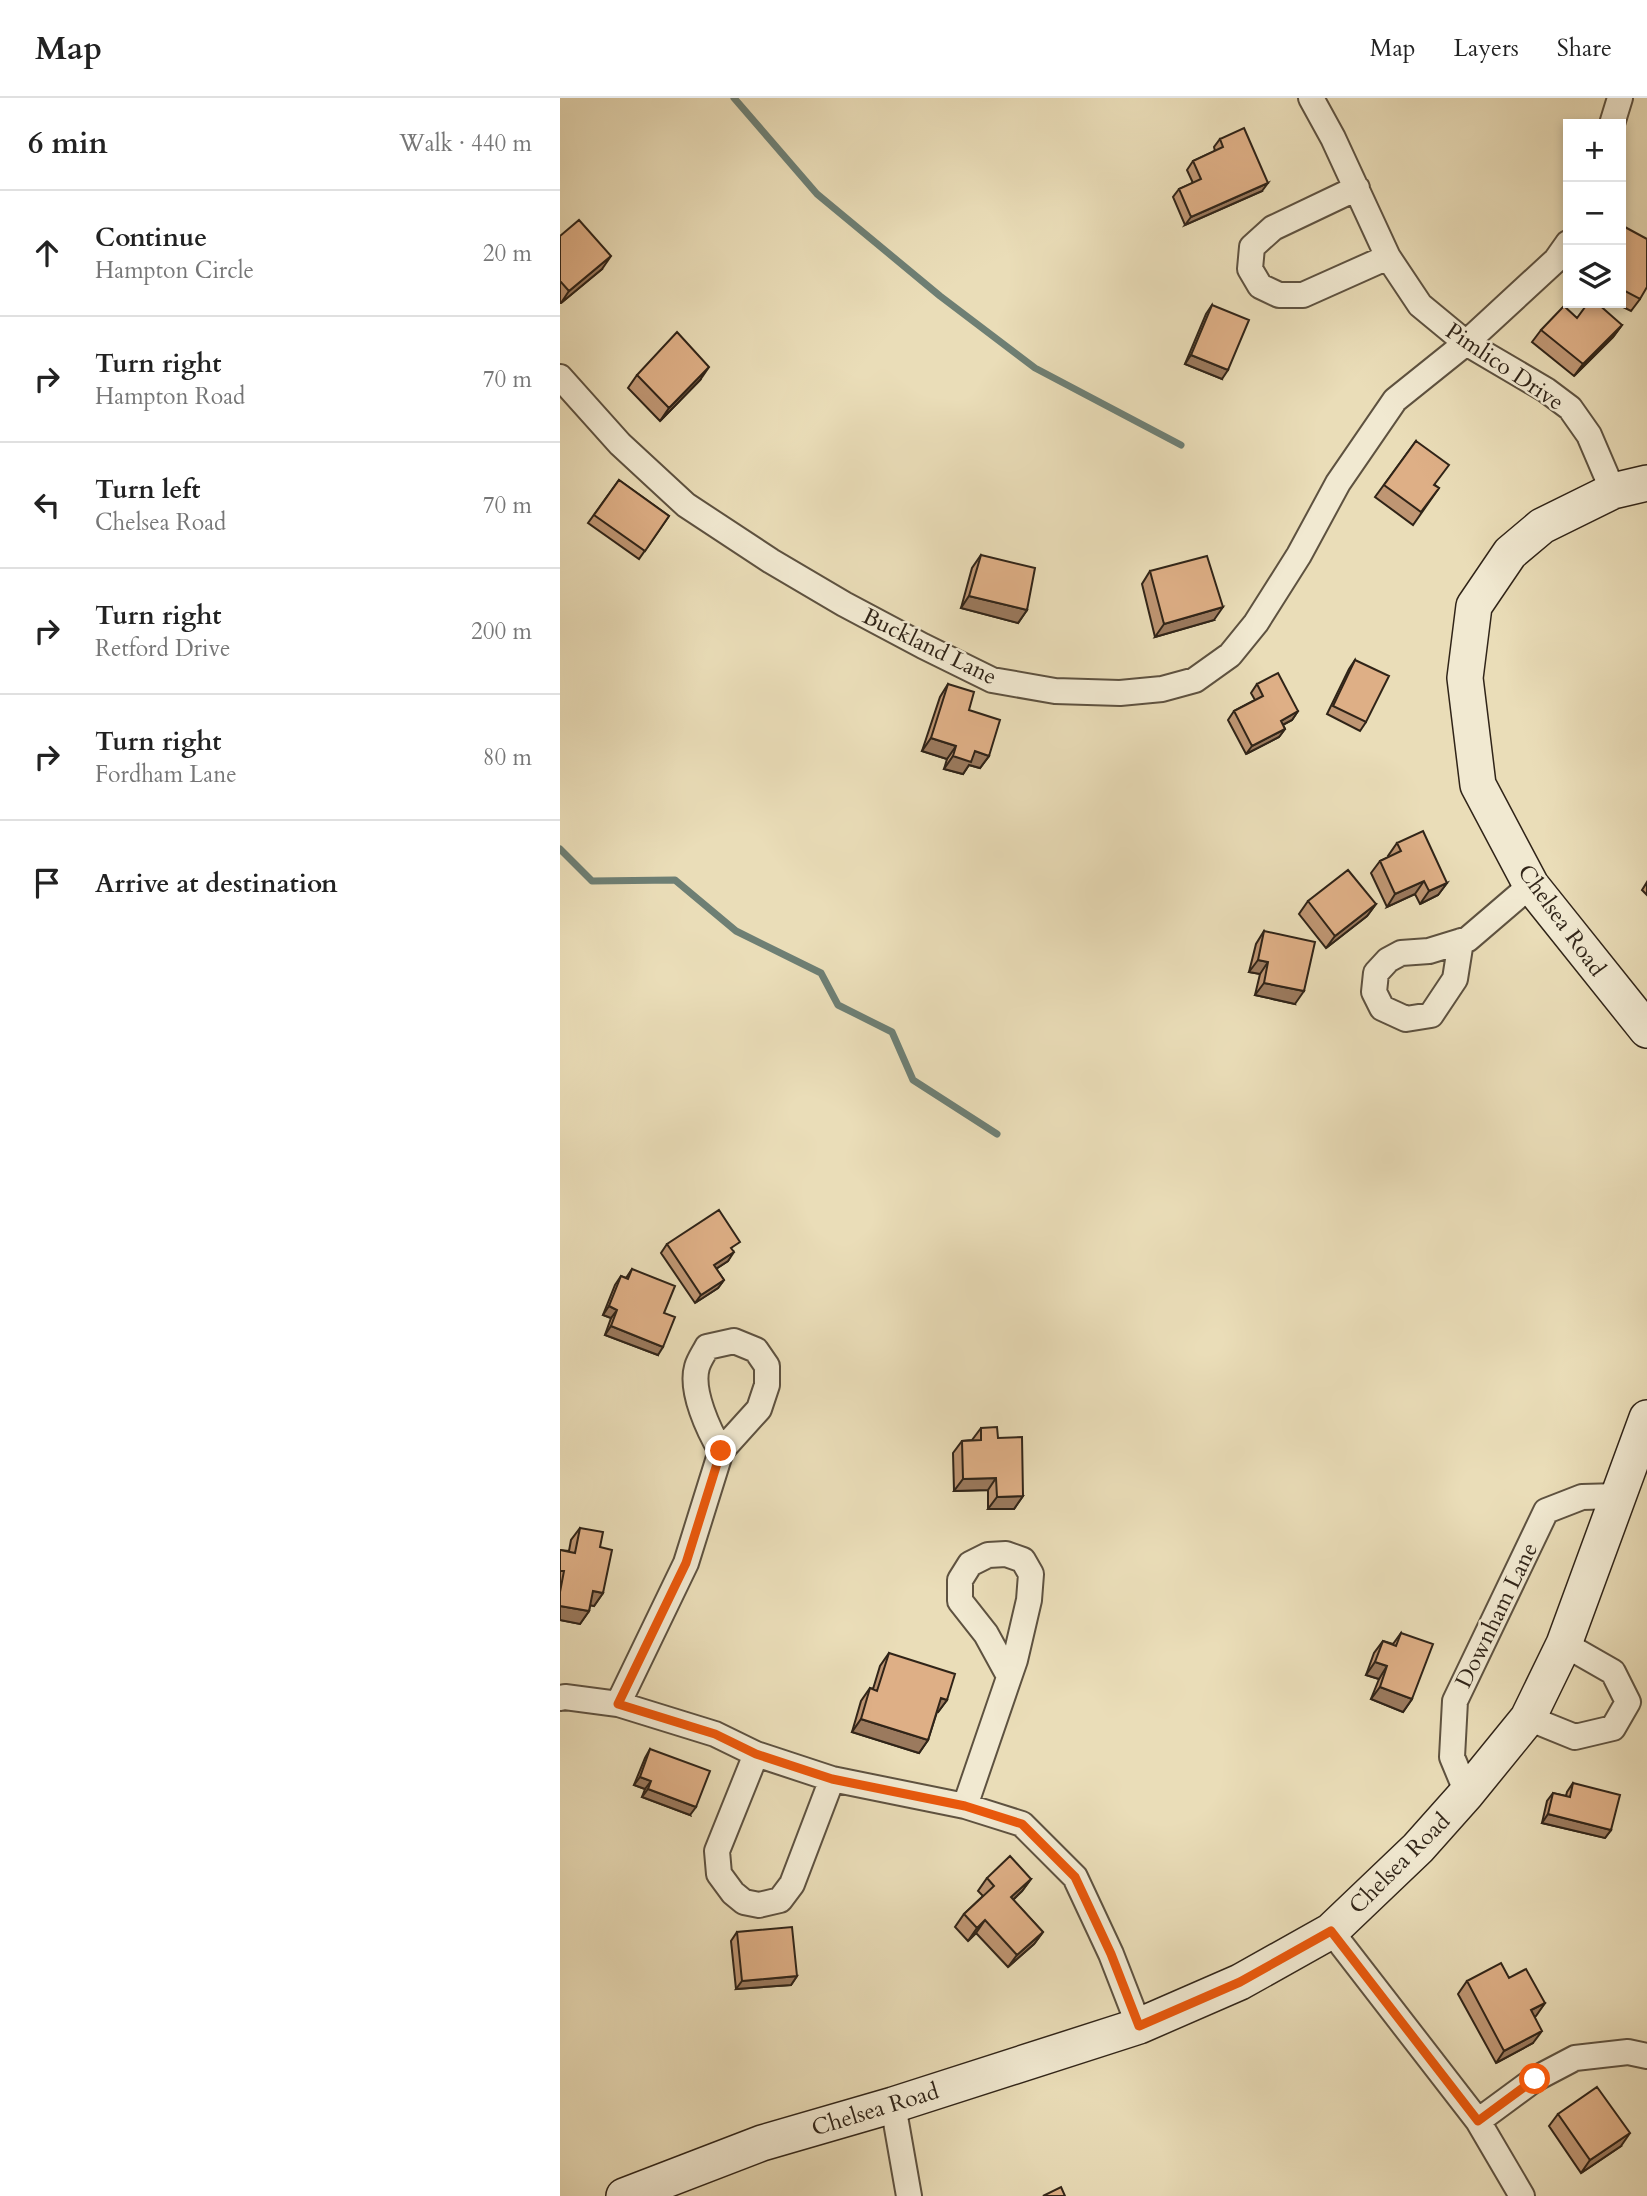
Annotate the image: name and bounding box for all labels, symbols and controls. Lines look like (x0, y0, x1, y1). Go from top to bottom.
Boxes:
text: Map (35, 26, 102, 71)
text: Map (1370, 32, 1416, 65)
text: Layers (1454, 32, 1519, 65)
text: Share (1557, 32, 1612, 65)
map controls (1563, 119, 1626, 308)
button: + (1563, 119, 1626, 182)
text: 6 min (28, 123, 108, 164)
text: Walk · 440 m (399, 128, 532, 159)
button: − (1563, 182, 1626, 245)
text: Continue (95, 220, 207, 255)
icon: ahead (28, 234, 66, 272)
text: 20 m (483, 238, 532, 269)
button: layers (1563, 245, 1626, 308)
text: Hampton Circle (95, 255, 254, 286)
street label: Pimlico Drive (1439, 315, 1570, 417)
text: Turn right (95, 346, 222, 381)
icon: right (28, 360, 66, 398)
text: 70 m (483, 364, 532, 395)
text: Hampton Road (95, 381, 245, 412)
text: Turn left (95, 472, 200, 507)
icon: left (28, 486, 66, 524)
text: 70 m (483, 490, 532, 521)
text: Chelsea Road (95, 507, 226, 538)
text: Turn right (95, 598, 222, 633)
street label: Buckland Lane (858, 601, 1002, 692)
icon: right (28, 612, 66, 650)
text: 200 m (471, 616, 532, 647)
text: Retford Drive (95, 633, 231, 664)
text: Turn right (95, 724, 222, 759)
icon: right (28, 738, 66, 776)
text: 80 m (483, 742, 532, 773)
text: Fordham Lane (95, 759, 237, 790)
street label: Chelsea Road (1510, 858, 1613, 983)
icon: arrive (28, 864, 66, 902)
text: Arrive at destination (95, 866, 338, 901)
route end (705, 1435, 736, 1466)
street label: Downham Lane (1448, 1537, 1545, 1693)
street label: Chelsea Road (1342, 1805, 1457, 1921)
route start (1519, 2063, 1550, 2094)
street label: Chelsea Road (808, 2075, 943, 2143)

